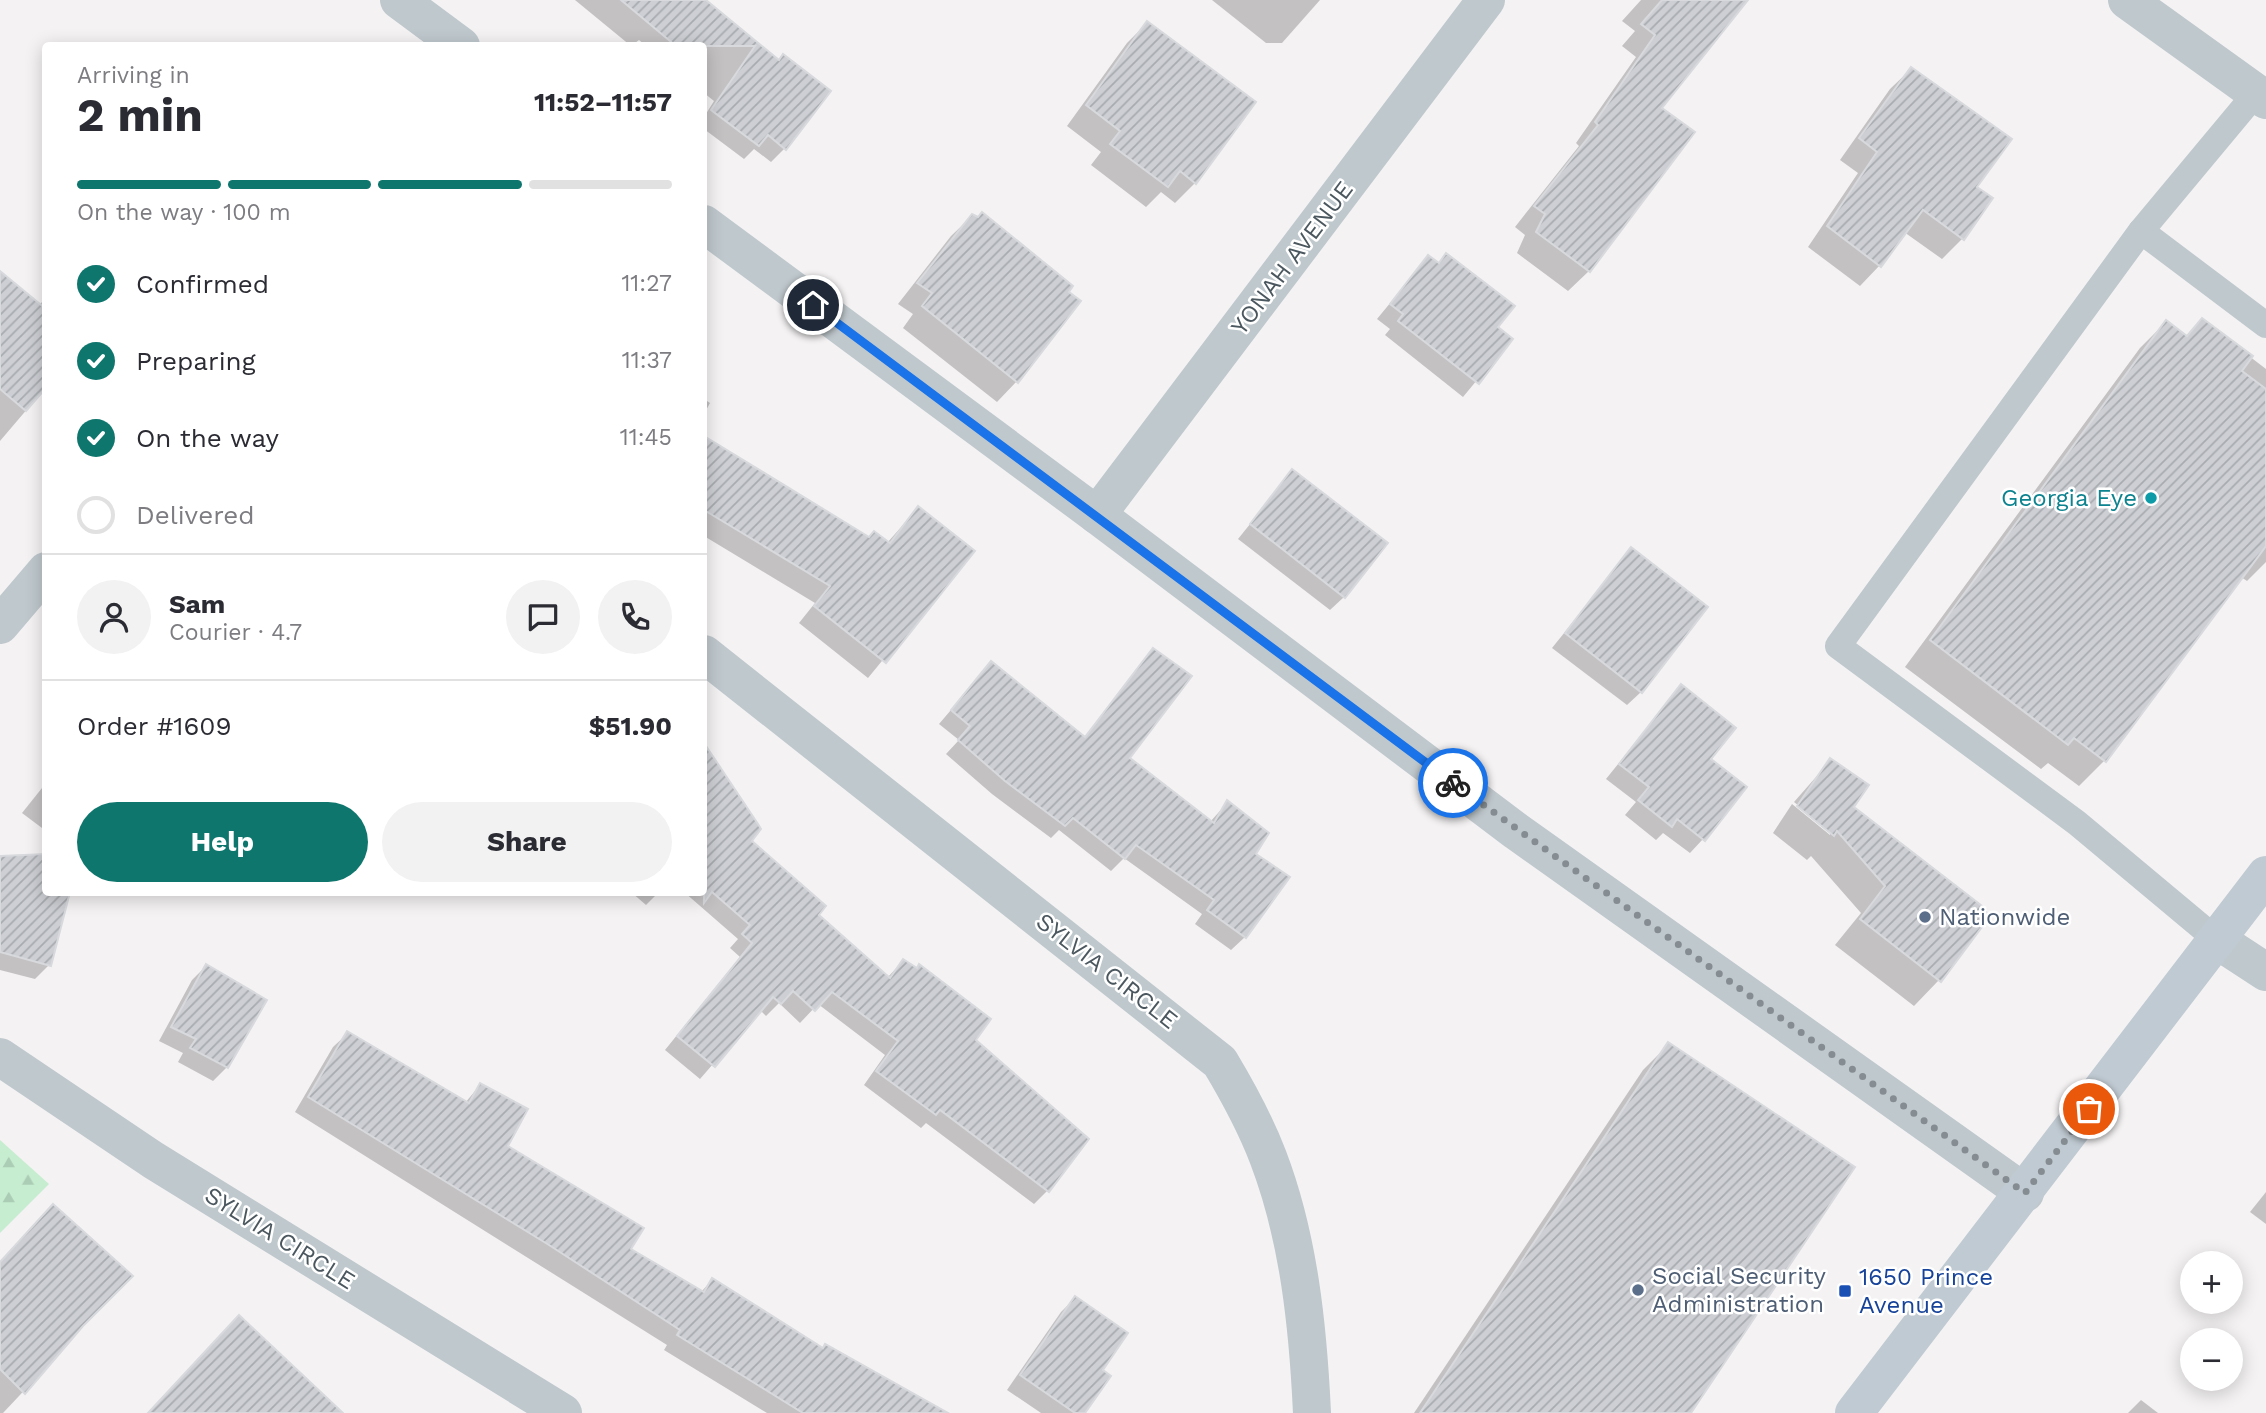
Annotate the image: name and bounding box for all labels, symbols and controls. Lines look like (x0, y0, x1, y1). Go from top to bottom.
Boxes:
text: Arriving in (77, 62, 190, 89)
text: 11:52–11:57 (534, 87, 672, 117)
text: 2 min (77, 88, 203, 142)
street label: YONAH AVENUE (1225, 176, 1359, 340)
text: On the way · 100 m (77, 199, 291, 226)
icon: check (77, 265, 115, 303)
text: Confirmed (136, 269, 269, 299)
text: 11:27 (621, 270, 672, 297)
pin (783, 275, 843, 335)
icon: home (794, 286, 832, 324)
icon: check (77, 342, 115, 380)
text: Preparing (136, 346, 256, 376)
text: 11:37 (622, 347, 672, 374)
icon: check (77, 419, 115, 457)
text: On the way (136, 423, 279, 453)
text: 11:45 (620, 424, 672, 451)
place label: Georgia Eye (2001, 484, 2137, 512)
marker: Georgia Eye (2143, 490, 2159, 506)
text: Delivered (136, 500, 255, 530)
button: person (77, 580, 151, 654)
button: chat (506, 580, 580, 654)
button: phone (598, 580, 672, 654)
text: Sam (169, 589, 225, 619)
text: Courier · 4.7 (169, 619, 302, 646)
text: Order #1609 (77, 711, 231, 741)
text: $51.90 (589, 711, 672, 741)
courier (1418, 748, 1488, 818)
icon: bike (1434, 764, 1472, 802)
button: Help (77, 802, 368, 882)
button: Share (382, 802, 672, 882)
place label: Nationwide (1939, 903, 2070, 931)
street label: SYLVIA CIRCLE (1031, 907, 1183, 1035)
marker: Nationwide (1917, 909, 1933, 925)
pin (2059, 1079, 2119, 1139)
icon: bag (2070, 1090, 2108, 1128)
street label: SYLVIA CIRCLE (200, 1181, 360, 1295)
map controls (2180, 1251, 2243, 1391)
button: + (2180, 1251, 2243, 1314)
place label: Social Security Administration (1652, 1262, 1827, 1318)
place label: 1650 Prince Avenue (1859, 1263, 1993, 1319)
marker: Social Security Administration (1630, 1282, 1646, 1298)
marker: 1650 Prince Avenue (1837, 1283, 1853, 1299)
button: − (2180, 1328, 2243, 1391)

